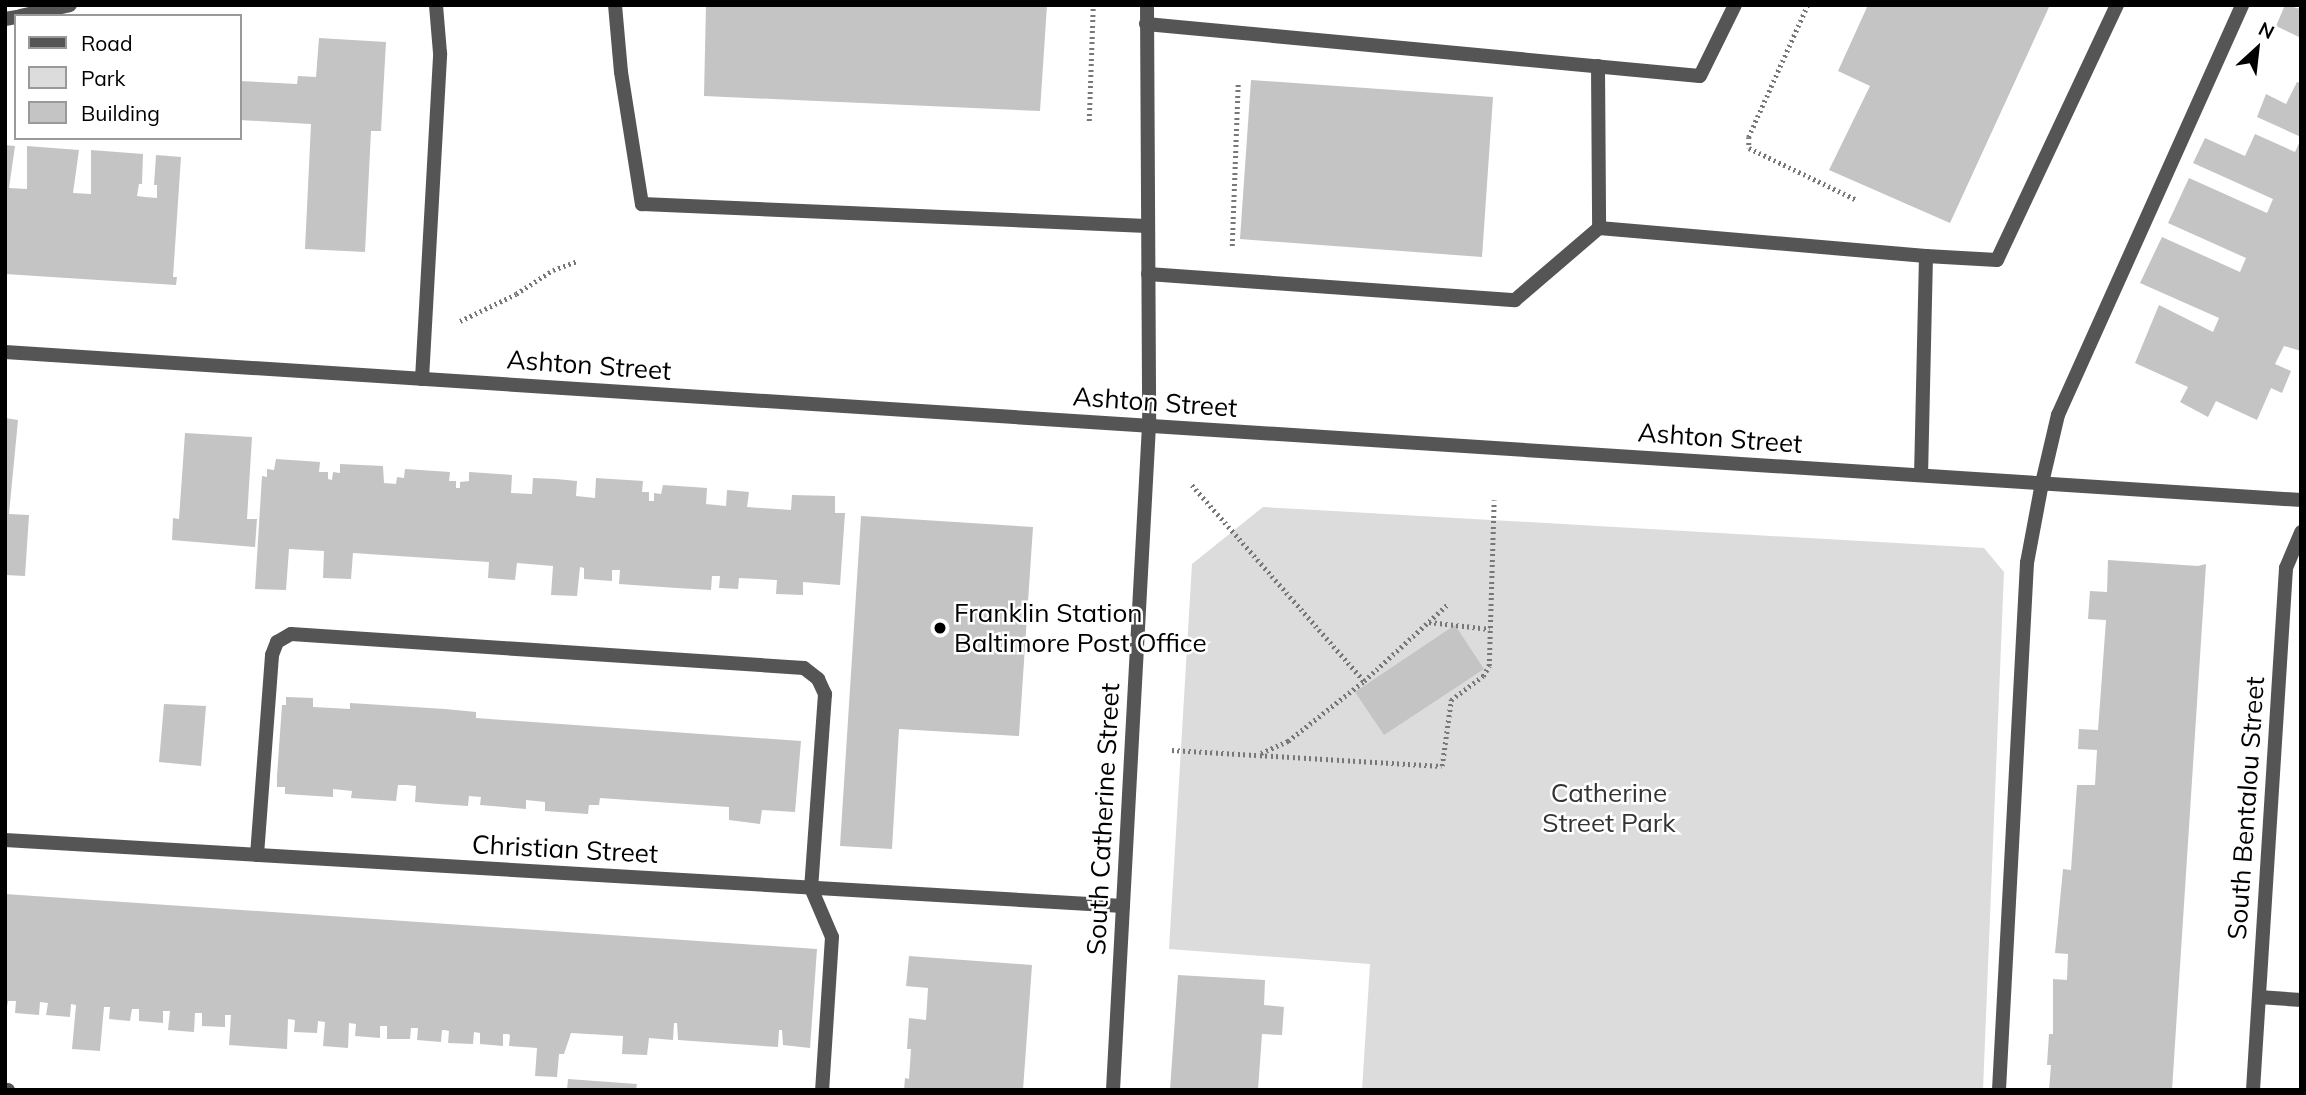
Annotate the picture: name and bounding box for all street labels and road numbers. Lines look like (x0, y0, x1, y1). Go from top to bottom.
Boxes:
street label: Ashton Street (506, 344, 672, 386)
street label: Ashton Street (1072, 381, 1238, 423)
street label: Ashton Street (1637, 417, 1803, 459)
street label: South Bentalou Street (2221, 675, 2271, 941)
street label: South Catherine Street (1080, 682, 1126, 956)
street label: Christian Street (471, 829, 659, 869)

